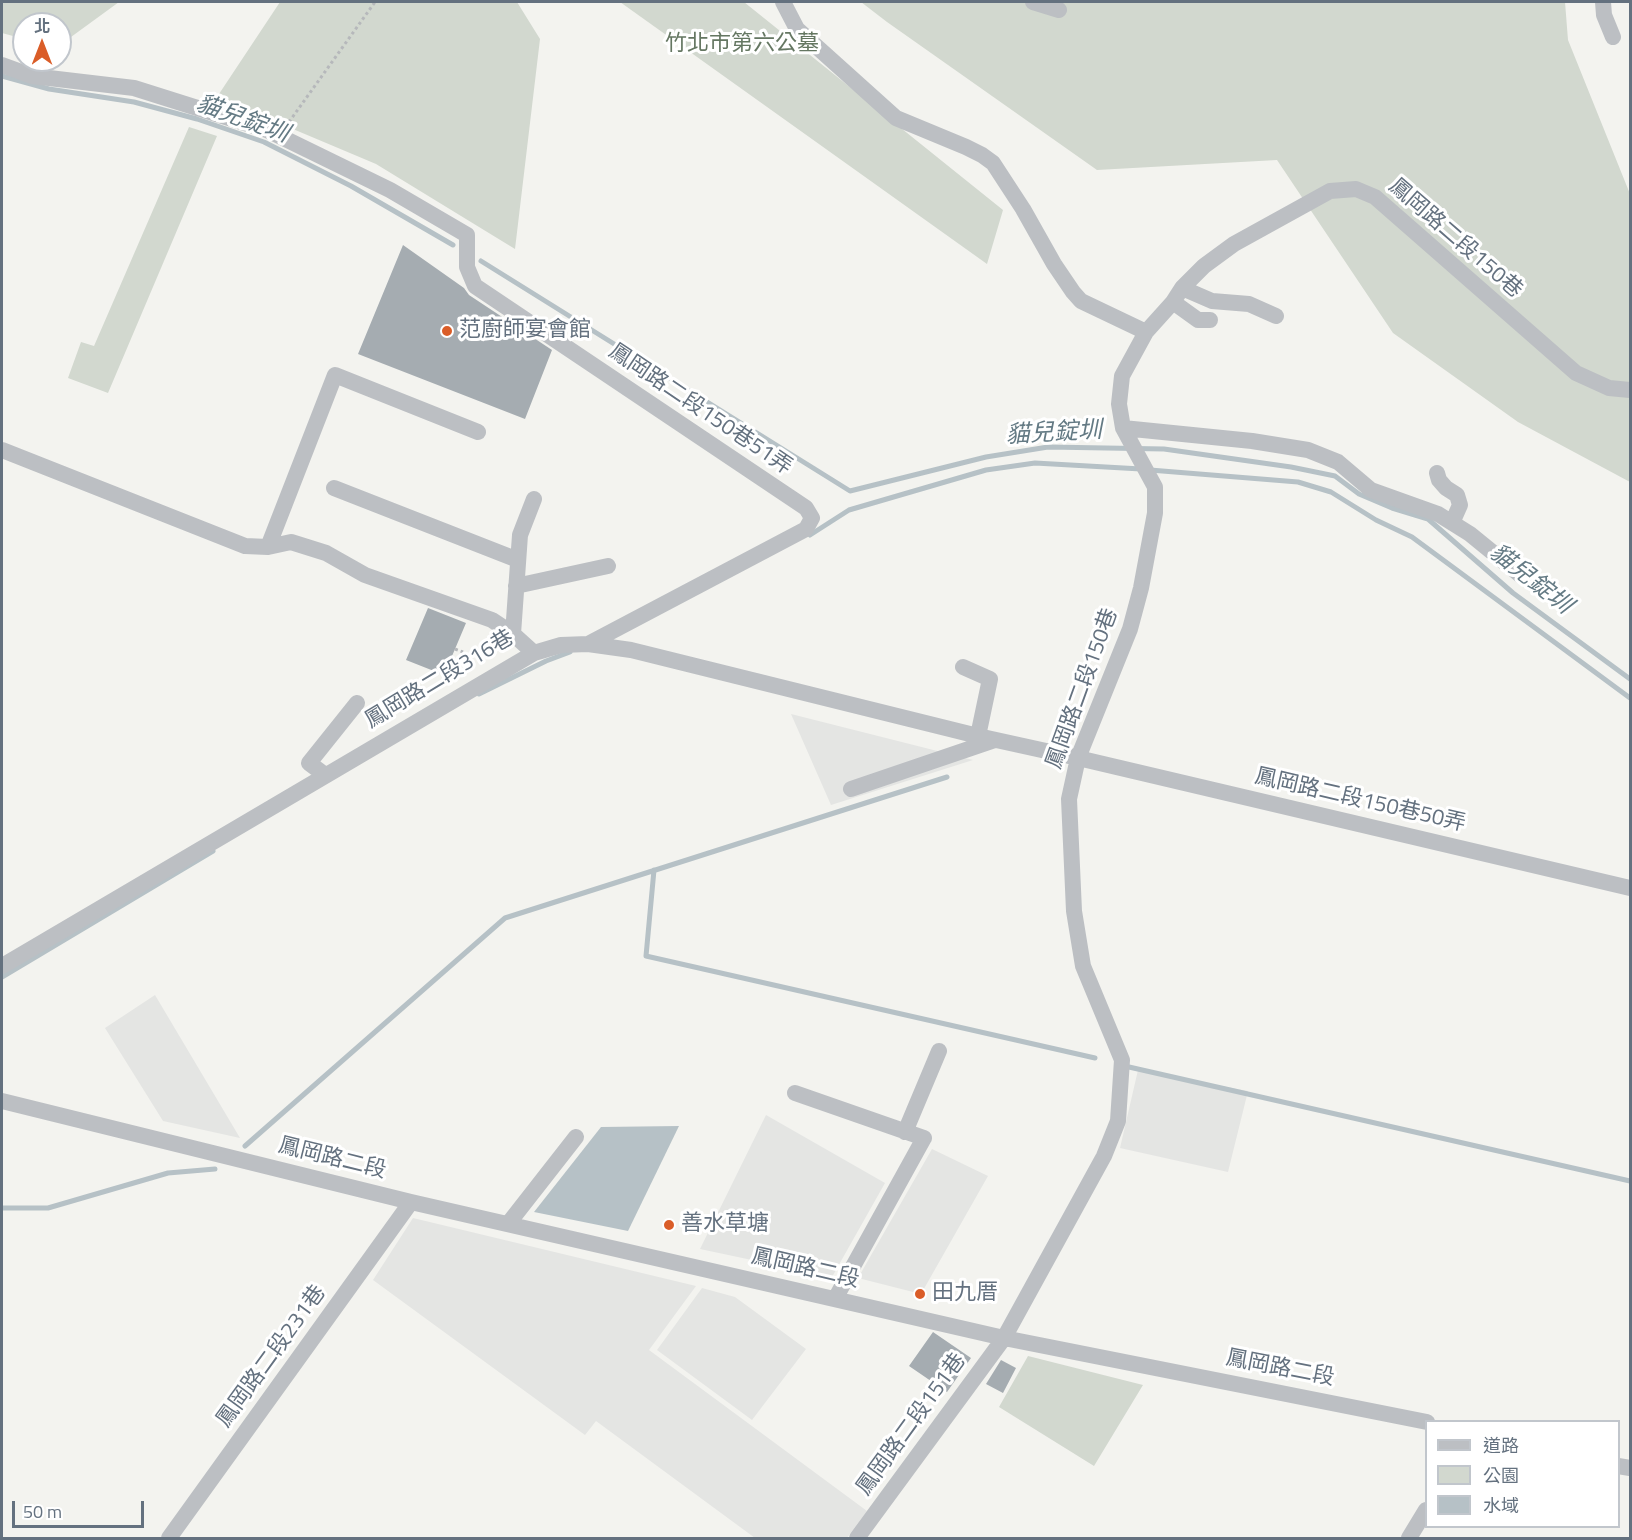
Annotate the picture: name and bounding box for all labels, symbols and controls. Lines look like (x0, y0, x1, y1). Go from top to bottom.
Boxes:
north arrow (12, 12, 72, 72)
text: 北 (34, 14, 50, 38)
park label: 竹北市第六公墓 (665, 32, 819, 58)
water label: 貓兒錠圳 (192, 90, 292, 150)
street label: 鳳岡路二段150巷 (1383, 174, 1527, 304)
place label: 范廚師宴會館 (459, 318, 591, 344)
marker: 范廚師宴會館 (440, 324, 454, 338)
street label: 鳳岡路二段150巷51弄 (603, 339, 797, 481)
water label: 貓兒錠圳 (1005, 417, 1103, 451)
water label: 貓兒錠圳 (1483, 539, 1577, 621)
street label: 鳳岡路二段150巷 (1042, 605, 1124, 773)
street label: 鳳岡路二段316巷 (361, 625, 519, 735)
street label: 鳳岡路二段150巷50弄 (1252, 764, 1468, 838)
street label: 鳳岡路二段 (275, 1133, 389, 1185)
place label: 善水草塘 (681, 1212, 769, 1238)
marker: 善水草塘 (662, 1218, 676, 1232)
street label: 鳳岡路二段 (748, 1244, 862, 1294)
street label: 鳳岡路二段231巷 (212, 1281, 332, 1433)
place label: 田九厝 (932, 1281, 998, 1307)
marker: 田九厝 (913, 1287, 927, 1301)
street label: 鳳岡路二段 (1223, 1346, 1337, 1392)
street label: 鳳岡路二段151巷 (852, 1349, 972, 1501)
legend (1425, 1420, 1620, 1528)
text: 道路 (1483, 1432, 1519, 1459)
text: 公園 (1483, 1462, 1519, 1489)
scale bar (15, 1489, 147, 1527)
text: 水域 (1483, 1492, 1519, 1519)
text: 50 m (23, 1498, 62, 1525)

